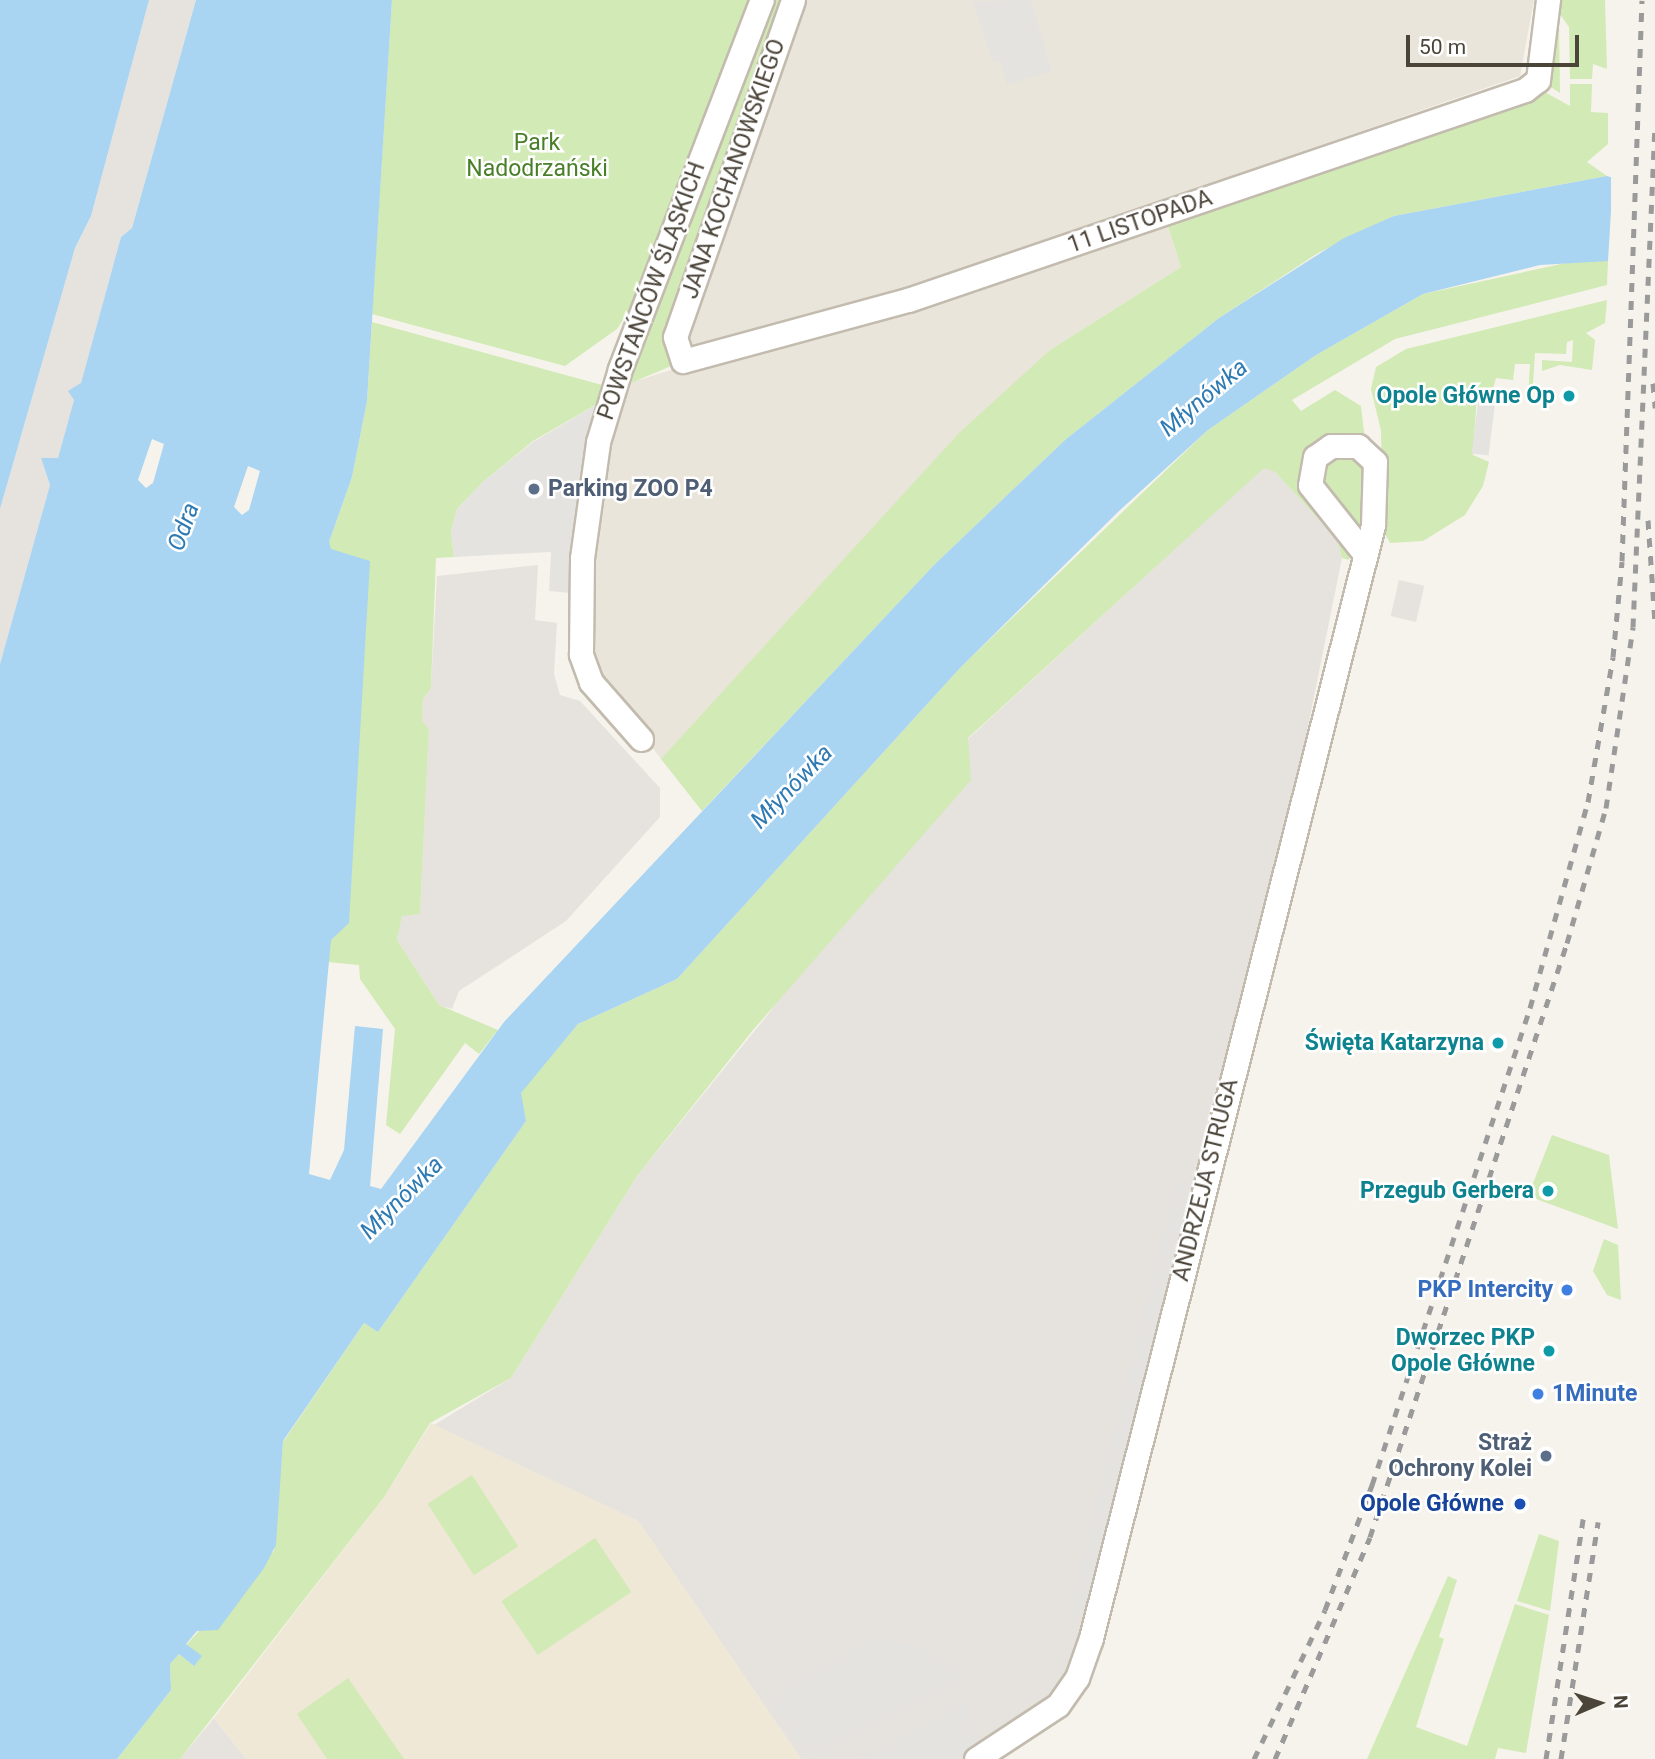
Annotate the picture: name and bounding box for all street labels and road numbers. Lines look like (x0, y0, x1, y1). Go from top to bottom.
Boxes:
street label: JANA KOCHANOWSKIEGO (677, 36, 791, 302)
street label: POWSTAŃCÓW ŚLĄSKICH (592, 158, 712, 424)
street label: 11 LISTOPADA (1064, 184, 1216, 260)
street label: ANDRZEJA STRUGA (1167, 1076, 1245, 1284)

